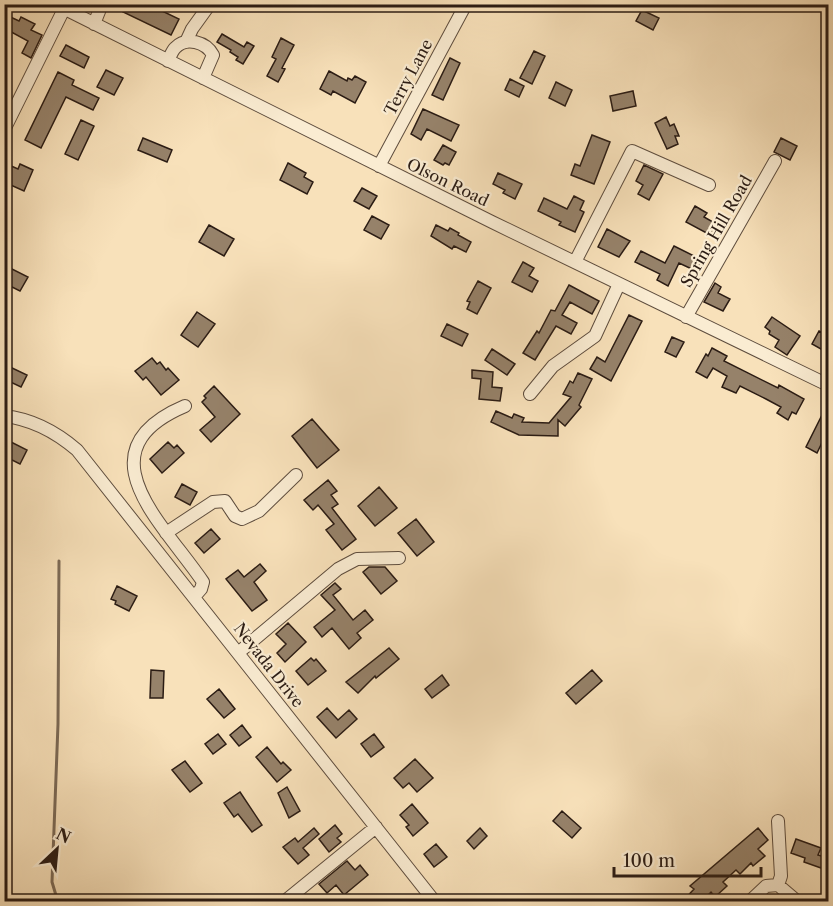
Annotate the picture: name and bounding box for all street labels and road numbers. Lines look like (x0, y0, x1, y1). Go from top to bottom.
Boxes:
street label: Terry Lane (380, 35, 436, 119)
street label: Olson Road (404, 154, 492, 211)
street label: Spring Hill Road (676, 171, 756, 290)
street label: Nevada Drive (230, 619, 308, 711)

